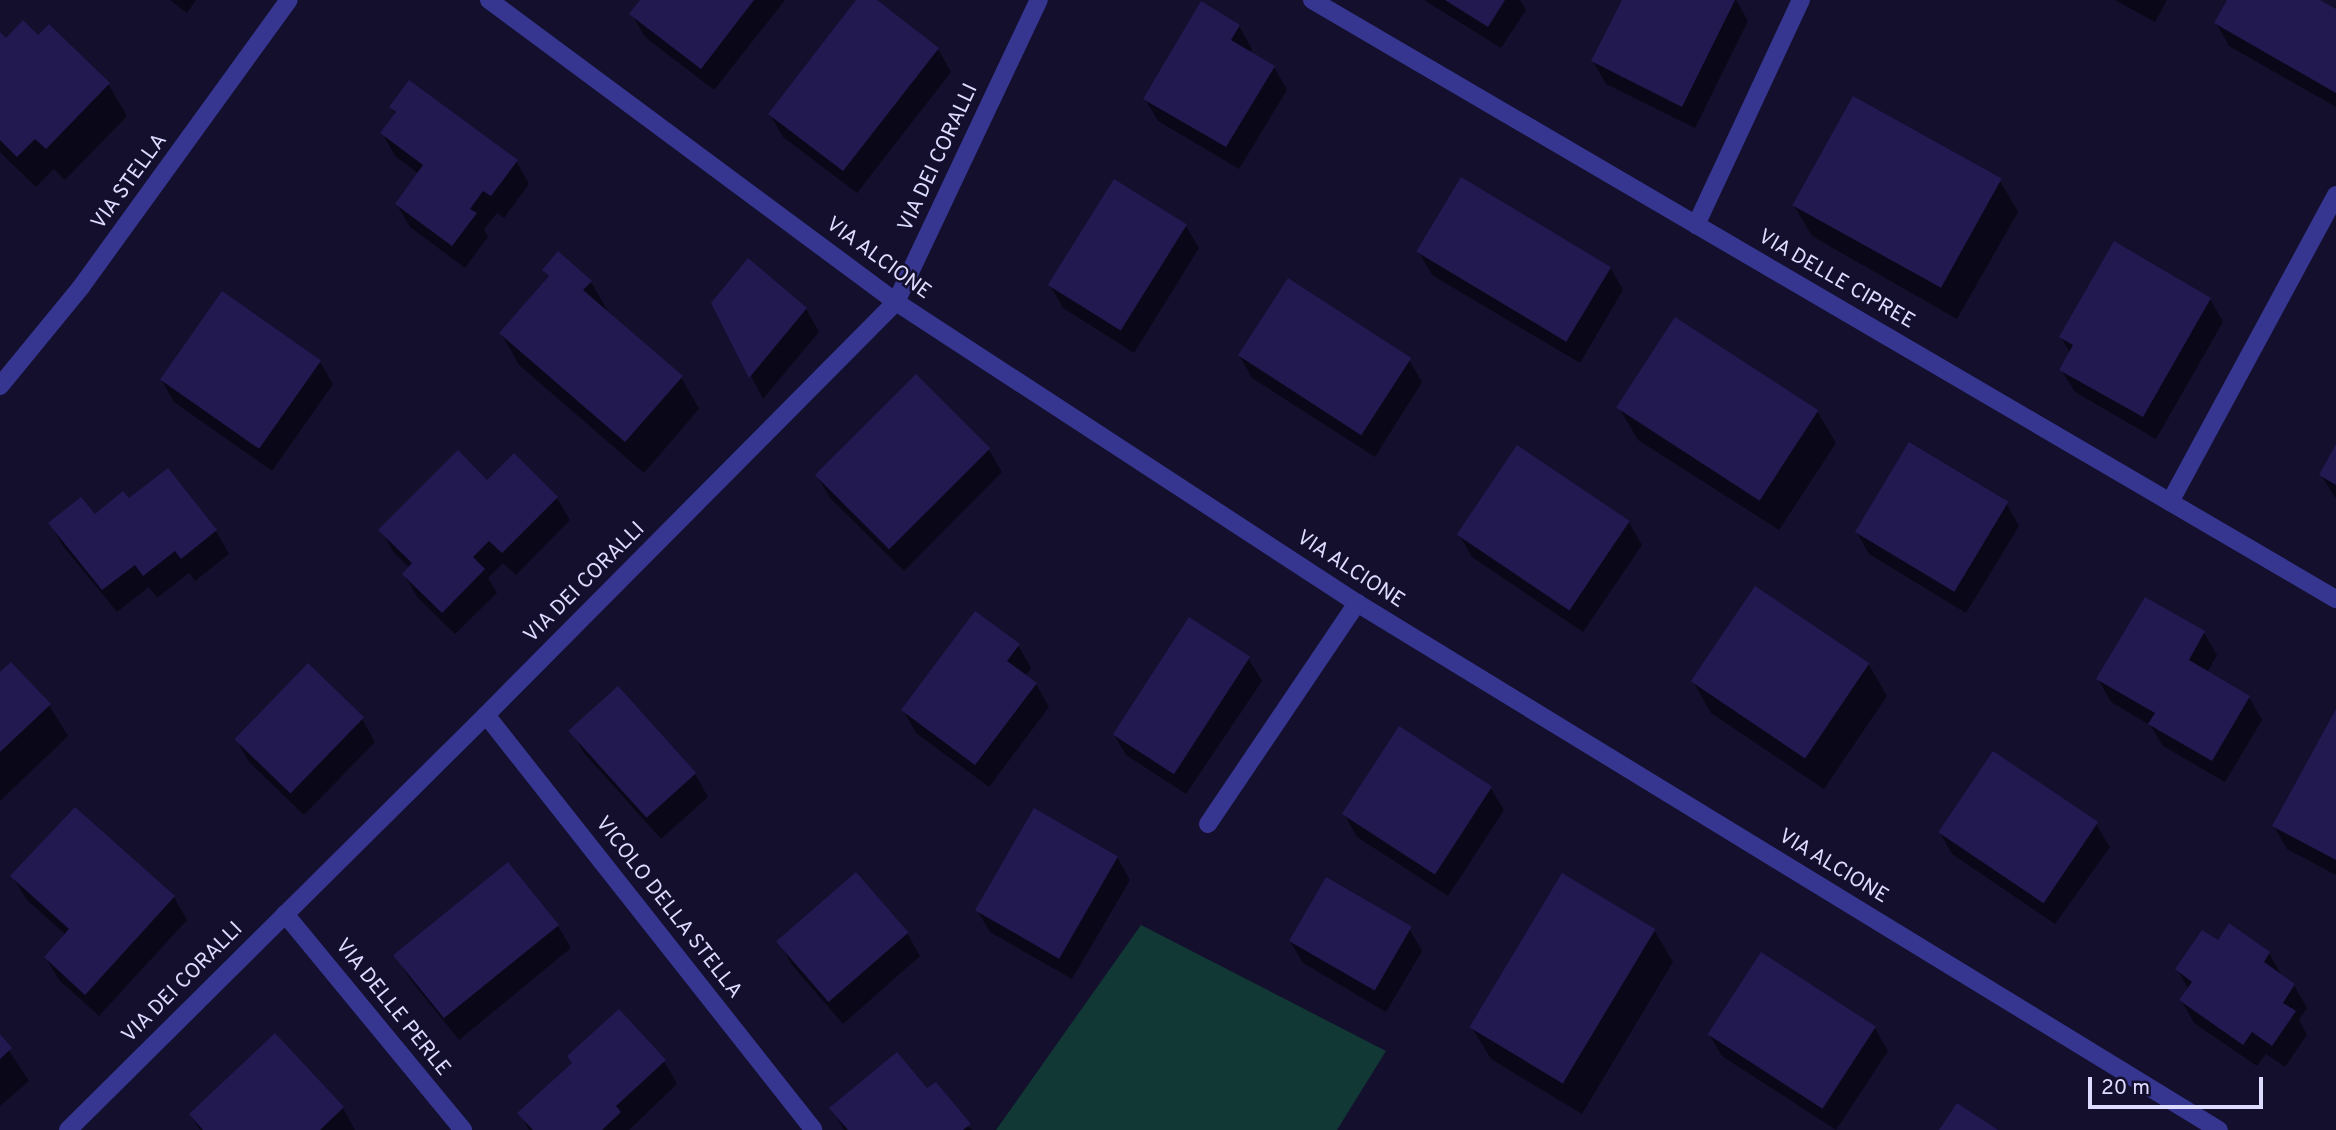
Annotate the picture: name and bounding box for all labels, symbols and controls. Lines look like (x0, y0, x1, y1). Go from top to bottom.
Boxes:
street label: VIA DEI CORALLI (894, 80, 984, 236)
street label: VIA STELLA (87, 129, 173, 235)
street label: VIA ALCIONE (820, 212, 936, 306)
street label: VIA DELLE CIPREE (1753, 225, 1919, 335)
street label: VIA DEI CORALLI (519, 517, 651, 649)
street label: VIA ALCIONE (1291, 525, 1409, 615)
street label: VICOLO DELLA STELLA (589, 812, 747, 1004)
street label: VIA ALCIONE (1773, 824, 1893, 910)
street label: VIA DEI CORALLI (117, 917, 249, 1049)
street label: VIA DELLE PERLE (329, 934, 455, 1082)
scale bar (2091, 1064, 2266, 1108)
text: 20 m (2101, 1075, 2150, 1102)

